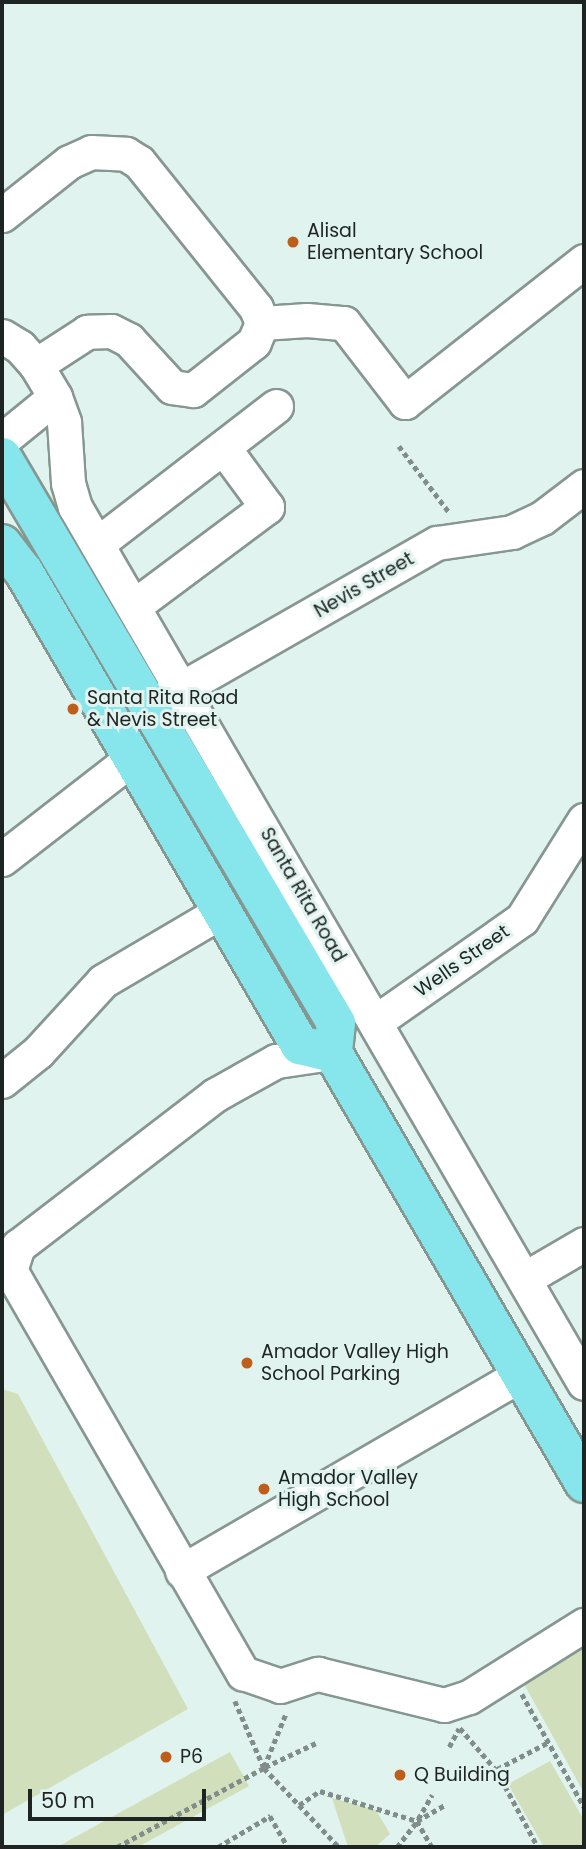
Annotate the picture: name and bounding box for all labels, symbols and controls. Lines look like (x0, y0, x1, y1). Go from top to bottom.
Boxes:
place label: Alisal Elementary School (307, 220, 483, 264)
marker: Alisal Elementary School (285, 234, 301, 250)
street label: Nevis Street (310, 547, 418, 623)
place label: Santa Rita Road & Nevis Street (87, 687, 238, 731)
marker: Santa Rita Road & Nevis Street (65, 701, 81, 717)
street label: Santa Rita Road (255, 824, 351, 966)
street label: Wells Street (410, 920, 514, 1002)
place label: Amador Valley High School Parking (261, 1341, 449, 1385)
marker: Amador Valley High School Parking (239, 1355, 255, 1371)
place label: Amador Valley High School (278, 1467, 418, 1511)
marker: Amador Valley High School (256, 1481, 272, 1497)
place label: P6 (180, 1746, 203, 1768)
marker: P6 (158, 1749, 174, 1765)
place label: Q Building (414, 1764, 510, 1786)
marker: Q Building (392, 1767, 408, 1783)
scale bar (32, 1776, 210, 1820)
text: 50 m (41, 1786, 95, 1815)

